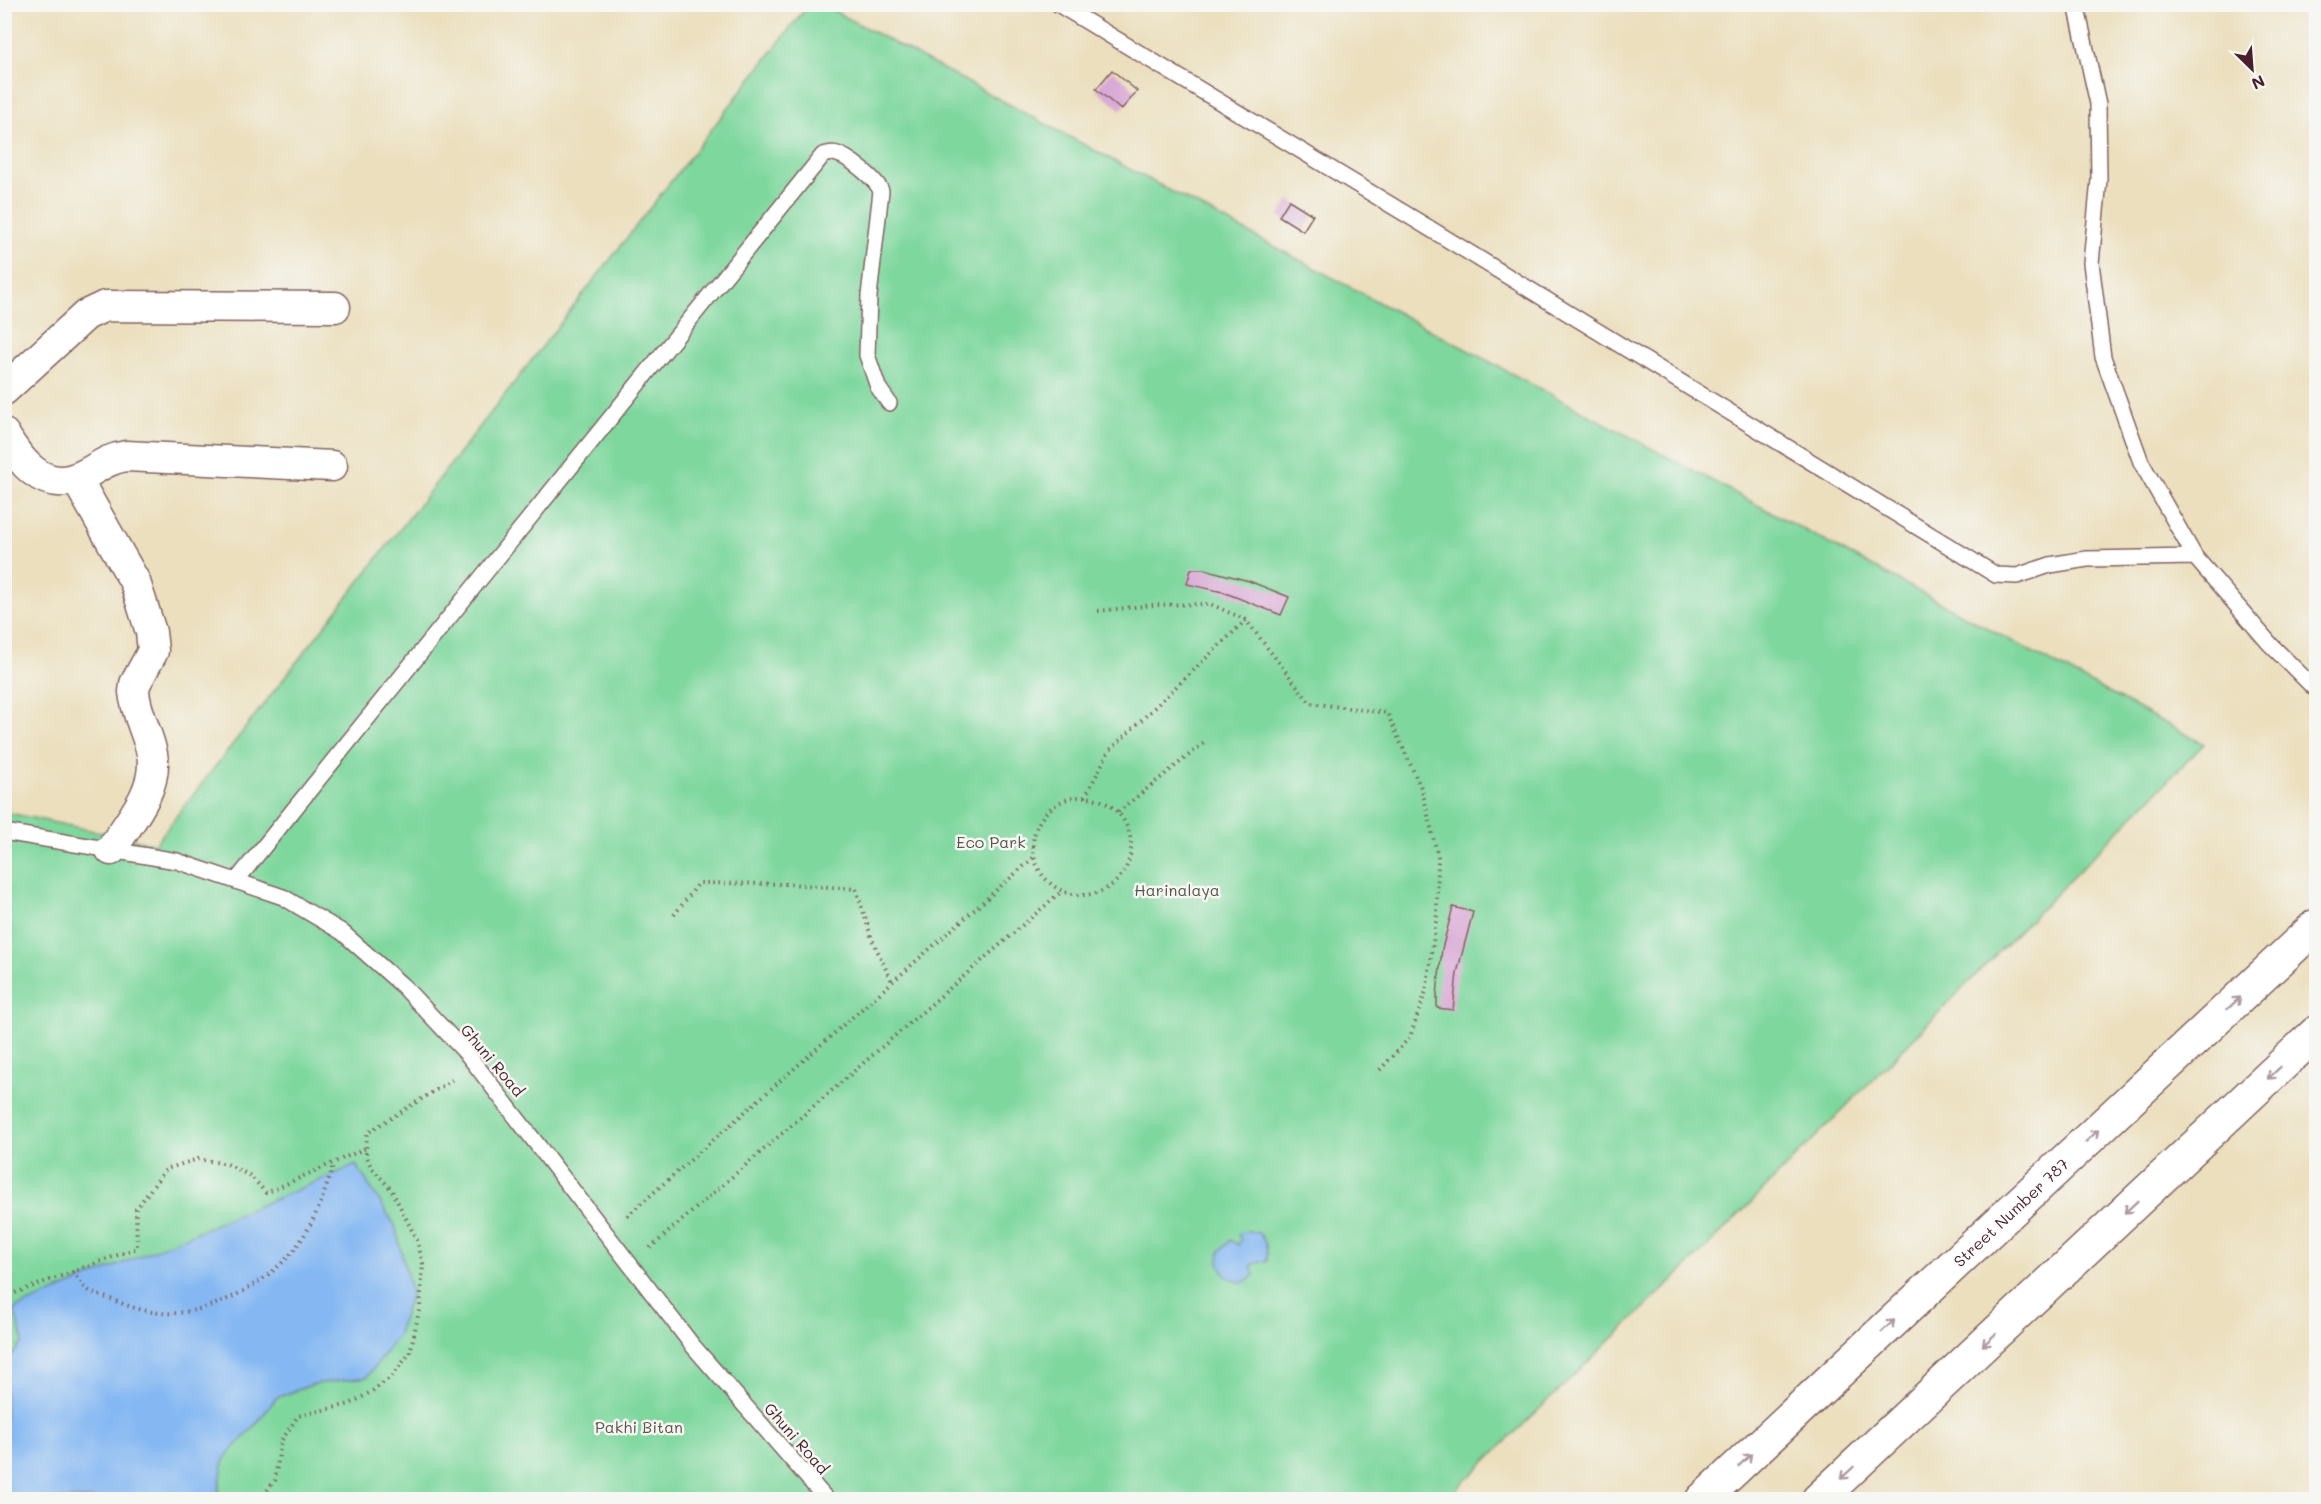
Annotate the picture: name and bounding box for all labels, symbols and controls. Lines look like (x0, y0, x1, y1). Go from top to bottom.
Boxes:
north arrow (2222, 39, 2282, 99)
text: N (2249, 71, 2268, 95)
park label: Eco Park (956, 831, 1026, 852)
park label: Harinalaya (1134, 879, 1220, 900)
one-way arrow (2226, 996, 2241, 1010)
street label: Ghuni Road (457, 1019, 529, 1101)
one-way arrow (2266, 1066, 2281, 1081)
one-way arrow (2084, 1129, 2099, 1143)
street label: Street Number 787 (1948, 1153, 2072, 1271)
one-way arrow (2124, 1199, 2139, 1214)
one-way arrow (1880, 1319, 1895, 1334)
one-way arrow (1982, 1333, 1997, 1347)
street label: Ghuni Road (760, 1398, 834, 1478)
park label: Pakhi Bitan (595, 1416, 683, 1437)
one-way arrow (1738, 1452, 1753, 1467)
one-way arrow (1839, 1466, 1854, 1480)

